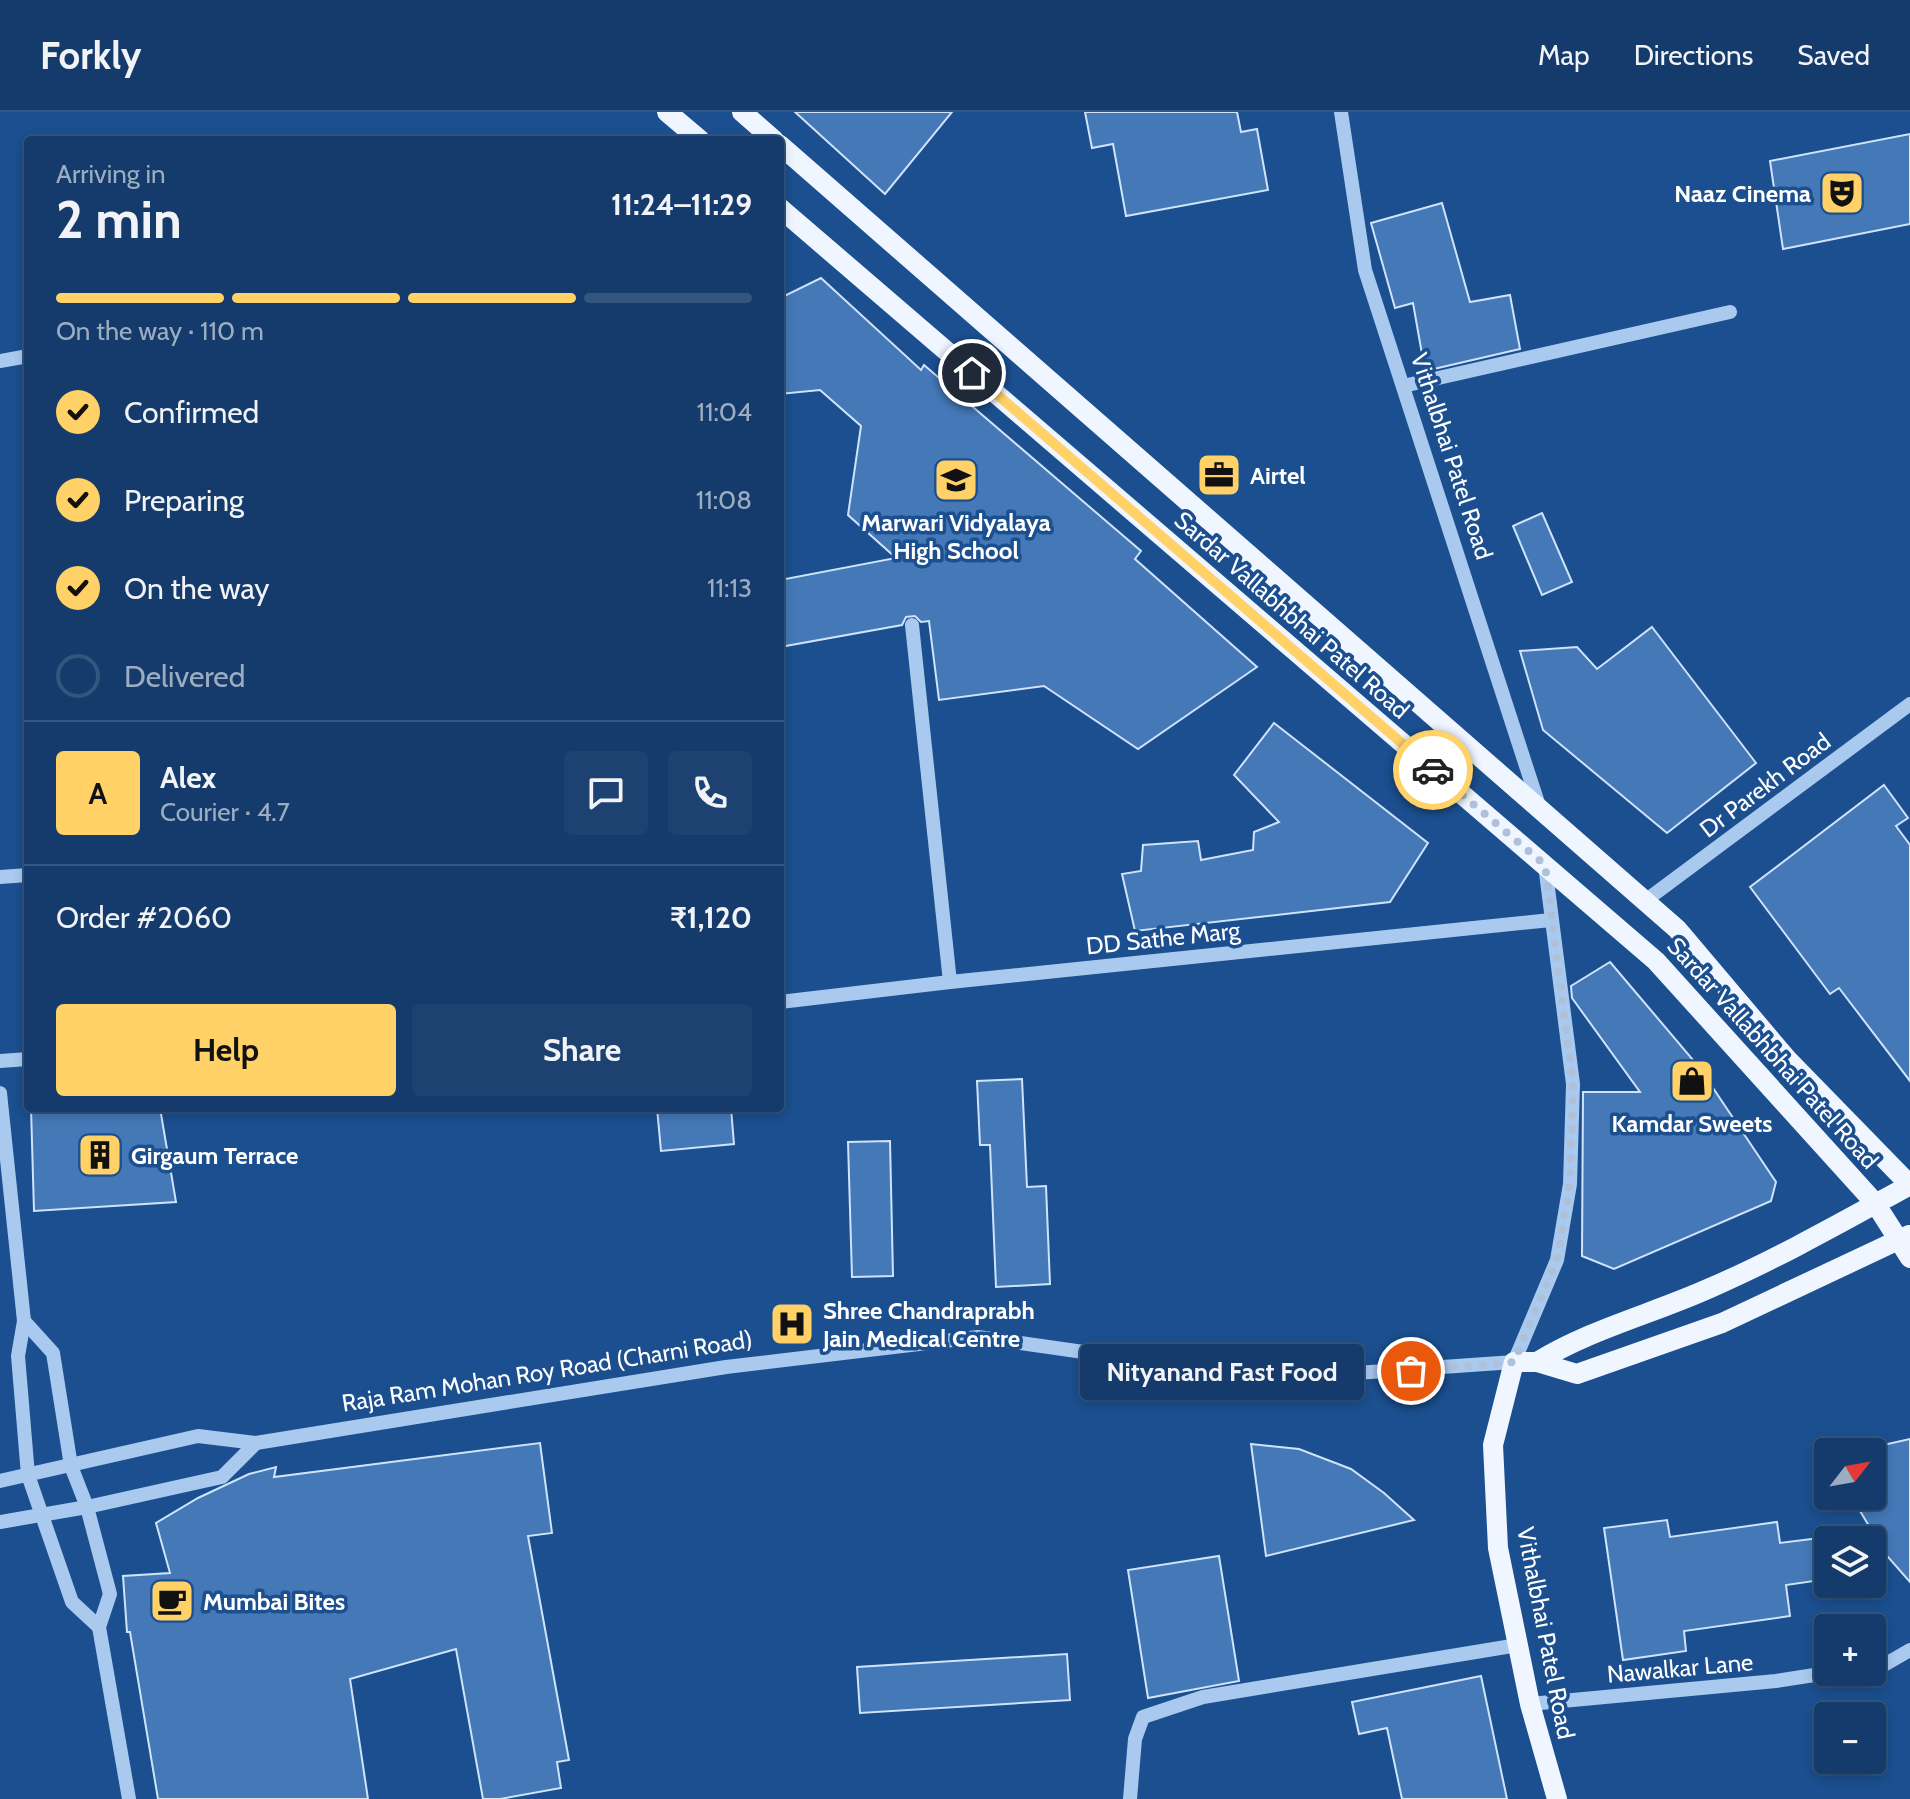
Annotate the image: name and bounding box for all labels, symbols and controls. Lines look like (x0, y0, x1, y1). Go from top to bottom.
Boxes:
text: Forkly (40, 32, 141, 79)
text: Map (1538, 38, 1590, 72)
text: Directions (1634, 38, 1753, 72)
text: Saved (1797, 38, 1870, 72)
text: Arriving in (56, 158, 166, 190)
theatre icon: Naaz Cinema (1818, 169, 1866, 217)
place label: Naaz Cinema (1674, 179, 1811, 208)
text: 11:24–11:29 (611, 186, 752, 223)
text: 2 min (56, 188, 182, 251)
text: On the way · 110 m (56, 315, 264, 347)
pin (938, 339, 1006, 407)
street label: Vithalbhai Patel Road (1405, 349, 1499, 563)
icon: home (950, 351, 994, 395)
icon: check (56, 390, 100, 434)
text: Confirmed (124, 394, 259, 431)
text: 11:04 (696, 396, 752, 428)
office icon: Airtel (1195, 451, 1243, 499)
school or university icon: Marwari Vidyalaya High School (932, 456, 980, 504)
place label: Airtel (1250, 461, 1306, 490)
icon: check (56, 478, 100, 522)
text: Preparing (124, 482, 244, 519)
text: 11:08 (696, 484, 752, 516)
street label: Sardar Vallabhbhai Patel Road (1169, 505, 1415, 725)
place label: Marwari Vidyalaya High School (861, 508, 1051, 565)
icon: check (56, 566, 100, 610)
text: On the way (124, 570, 269, 607)
text: 11:13 (707, 572, 752, 604)
text: Delivered (124, 658, 245, 695)
street label: Dr Parekh Road (1694, 726, 1836, 844)
courier (1393, 730, 1473, 810)
icon: car (1411, 748, 1455, 792)
button: chat (564, 751, 648, 835)
button: phone (668, 751, 752, 835)
text: Alex (160, 759, 216, 796)
text: A (89, 775, 107, 812)
text: Courier · 4.7 (160, 796, 290, 828)
text: Order #2060 (56, 899, 232, 936)
text: ₹1,120 (670, 899, 752, 936)
street label: DD Sathe Marg (1085, 915, 1242, 961)
street label: Sardar Vallabhbhai Patel Road (1661, 931, 1885, 1175)
button: Help (56, 1004, 396, 1096)
button: Share (412, 1004, 752, 1096)
shop icon: Kamdar Sweets (1668, 1057, 1716, 1105)
place label: Kamdar Sweets (1612, 1109, 1772, 1138)
building icon: Girgaum Terrace (76, 1131, 124, 1179)
place label: Girgaum Terrace (131, 1141, 298, 1170)
place label: Shree Chandraprabh Jain Medical Centre (822, 1296, 1035, 1353)
hospital icon: Shree Chandraprabh Jain Medical Centre (768, 1300, 816, 1348)
street label: Raja Ram Mohan Roy Road (Charni Road) (340, 1324, 754, 1418)
pin (1377, 1337, 1445, 1405)
callout: Nityanand Fast Food (1079, 1343, 1363, 1399)
icon: bag (1389, 1349, 1433, 1393)
text: Nityanand Fast Food (1106, 1356, 1338, 1388)
north arrow (1814, 1438, 1886, 1510)
map controls (1814, 1438, 1886, 1774)
street label: Vithalbhai Patel Road (1511, 1524, 1581, 1742)
button: layers (1814, 1526, 1886, 1598)
cafe icon: Mumbai Bites (148, 1577, 196, 1625)
place label: Mumbai Bites (203, 1587, 345, 1616)
button: + (1814, 1614, 1886, 1686)
street label: Nawalkar Lane (1606, 1647, 1754, 1689)
button: − (1814, 1702, 1886, 1774)

